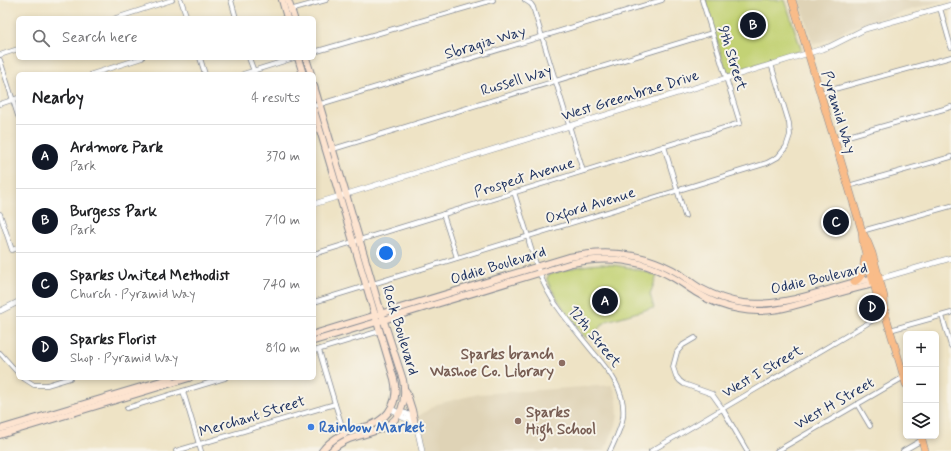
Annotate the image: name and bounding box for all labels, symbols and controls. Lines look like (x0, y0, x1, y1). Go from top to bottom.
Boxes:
pin: B (740, 10, 766, 40)
search box (16, 16, 316, 60)
street label: Sbragia Way (442, 21, 529, 65)
street label: 9th Street (713, 23, 751, 93)
icon: search (30, 27, 52, 49)
text: Search here (62, 28, 138, 48)
street label: Russell Way (478, 61, 554, 101)
street label: West Greenbrae Drive (559, 66, 702, 126)
street label: Pyramid Way (816, 68, 860, 156)
text: Nearby (32, 87, 84, 109)
text: 4 results (251, 90, 300, 107)
text: Ardmore Park (70, 138, 163, 158)
text: A (41, 148, 49, 165)
text: 370 m (266, 148, 300, 165)
street label: Prospect Avenue (472, 153, 577, 203)
text: Park (70, 158, 96, 175)
street label: Oxford Avenue (543, 183, 638, 231)
text: Burgess Park (70, 202, 157, 222)
pin: C (823, 207, 849, 237)
text: B (41, 212, 49, 229)
text: 710 m (265, 212, 300, 229)
text: Park (70, 222, 96, 239)
street label: Oddie Boulevard (448, 242, 548, 290)
your location (376, 243, 396, 263)
street label: Oddie Boulevard (769, 258, 870, 300)
text: Sparks United Methodist (70, 266, 230, 286)
text: C (40, 276, 50, 293)
text: 740 m (263, 276, 300, 293)
street label: Rock Boulevard (377, 283, 423, 378)
text: Church · Pyramid Way (70, 286, 195, 303)
pin: A (592, 286, 618, 316)
pin: D (859, 293, 885, 323)
street label: 12th Street (563, 301, 625, 372)
text: Sparks Florist (70, 330, 156, 350)
map controls (903, 331, 939, 439)
button: + (903, 331, 939, 367)
text: D (41, 340, 49, 357)
text: 810 m (265, 340, 300, 357)
street label: West I Street (719, 341, 806, 403)
place label: Sparks branch Washoe Co. Library (429, 345, 554, 382)
text: Shop · Pyramid Way (70, 350, 178, 367)
marker: Sparks branch Washoe Co. Library (557, 358, 567, 368)
button: − (903, 367, 939, 403)
street label: West H Street (791, 373, 878, 435)
street label: Merchant Street (197, 391, 308, 443)
place label: Sparks High School (526, 403, 596, 442)
button: layers (903, 403, 939, 439)
marker: Sparks High School (513, 416, 523, 426)
place label: Rainbow Market (319, 418, 425, 438)
marker: Rainbow Market (306, 422, 316, 432)

